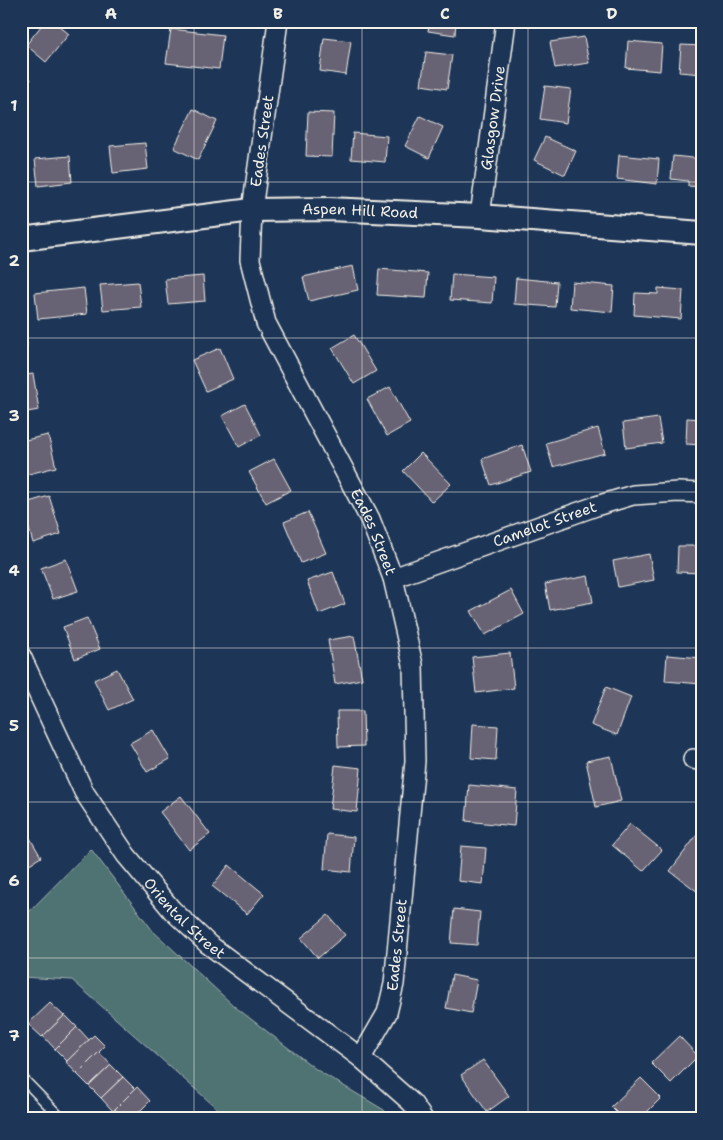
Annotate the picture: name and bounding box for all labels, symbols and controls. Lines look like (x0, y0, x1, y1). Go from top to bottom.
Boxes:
text: A (105, 3, 117, 24)
text: B (273, 3, 283, 24)
text: C (440, 3, 450, 24)
text: D (606, 3, 618, 24)
street label: Glasgow Drive (476, 64, 510, 171)
street label: Eades Street (246, 94, 278, 188)
text: 1 (10, 95, 18, 116)
street label: Aspen Hill Road (302, 199, 419, 223)
text: 2 (8, 250, 20, 271)
text: 3 (8, 405, 20, 426)
street label: Eades Street (346, 485, 401, 578)
street label: Camelot Street (490, 497, 599, 552)
text: 4 (8, 560, 20, 581)
text: 5 (9, 715, 19, 736)
text: 6 (8, 870, 20, 891)
street label: Oriental Street (139, 873, 229, 963)
street label: Eades Street (382, 898, 412, 992)
text: 7 (8, 1025, 20, 1046)

